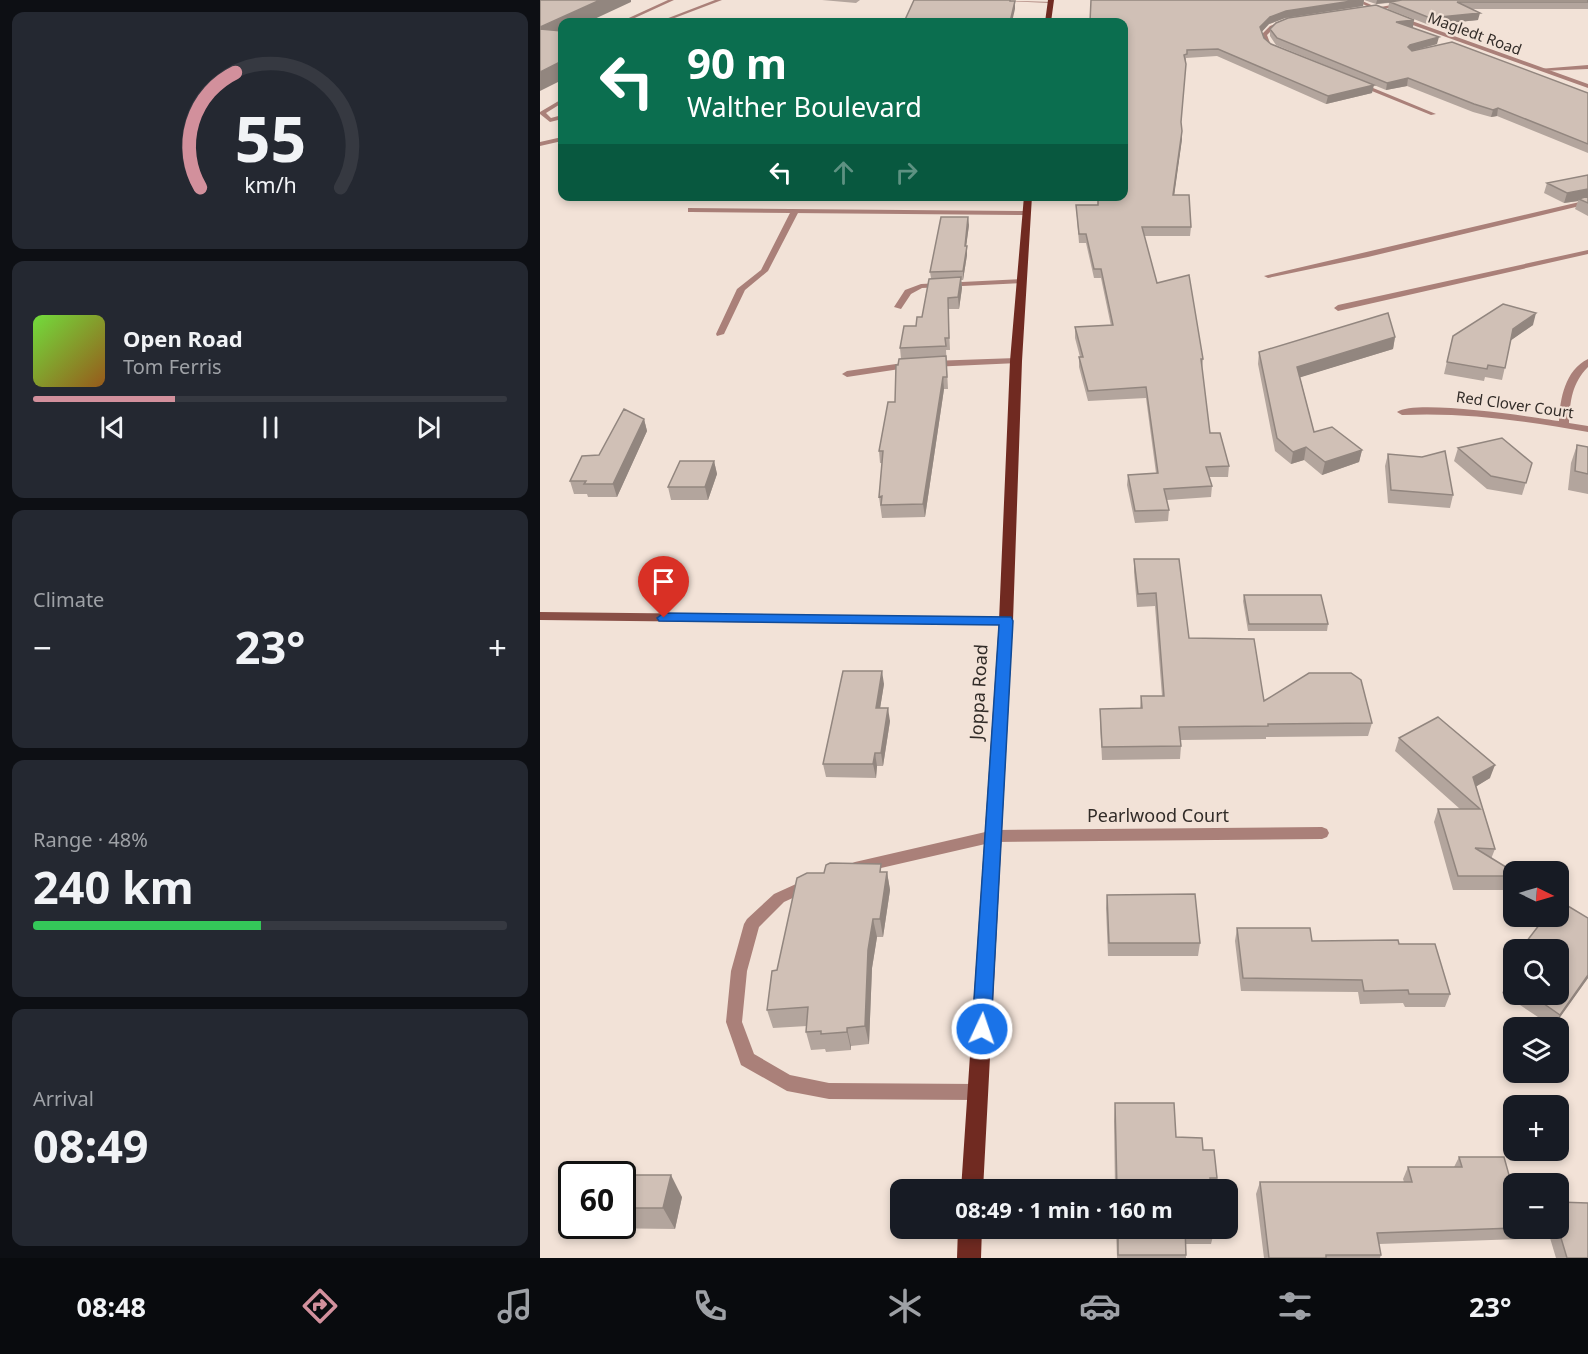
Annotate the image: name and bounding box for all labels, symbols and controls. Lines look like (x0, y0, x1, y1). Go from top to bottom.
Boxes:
street label: Magledt Road (1425, 7, 1525, 59)
text: 90 m (687, 34, 787, 91)
icon: left (588, 42, 666, 120)
text: Walther Boulevard (687, 88, 922, 125)
text: 55 (234, 95, 306, 180)
icon: left (764, 156, 797, 189)
icon: ahead (827, 156, 860, 189)
icon: right (890, 156, 923, 189)
text: km/h (244, 170, 296, 199)
text: Open Road (123, 323, 243, 353)
text: Tom Ferris (123, 353, 222, 380)
street label: Red Clover Court (1455, 386, 1576, 422)
icon: previous (96, 411, 129, 444)
icon: pause (254, 411, 287, 444)
icon: next (412, 411, 445, 444)
pin (638, 556, 689, 618)
icon: arrive (647, 565, 680, 598)
text: Climate (33, 586, 104, 613)
text: 23° (235, 616, 305, 677)
text: − (33, 625, 52, 670)
text: + (488, 625, 507, 670)
street label: Joppa Road (963, 643, 992, 743)
street label: Pearlwood Court (1087, 803, 1230, 827)
text: Range · 48% (33, 826, 148, 853)
text: 240 km (33, 856, 194, 917)
north arrow (1503, 861, 1569, 927)
map controls (1503, 861, 1569, 1239)
button: search (1503, 939, 1569, 1005)
position arrow (950, 997, 1014, 1061)
button: layers (1503, 1017, 1569, 1083)
text: Arrival (33, 1085, 94, 1112)
button: + (1503, 1095, 1569, 1161)
text: 08:49 (33, 1115, 149, 1176)
speed limit sign: 60 (558, 1161, 636, 1239)
button: − (1503, 1173, 1569, 1239)
text: 08:49 · 1 min · 160 m (955, 1194, 1173, 1224)
icon: directions (299, 1285, 341, 1327)
icon: music (494, 1285, 536, 1327)
icon: phone (689, 1285, 731, 1327)
icon: climate (884, 1285, 926, 1327)
icon: car (1079, 1285, 1121, 1327)
icon: filters (1274, 1285, 1316, 1327)
text: 08:48 (77, 1288, 146, 1325)
text: 23° (1469, 1288, 1511, 1325)

